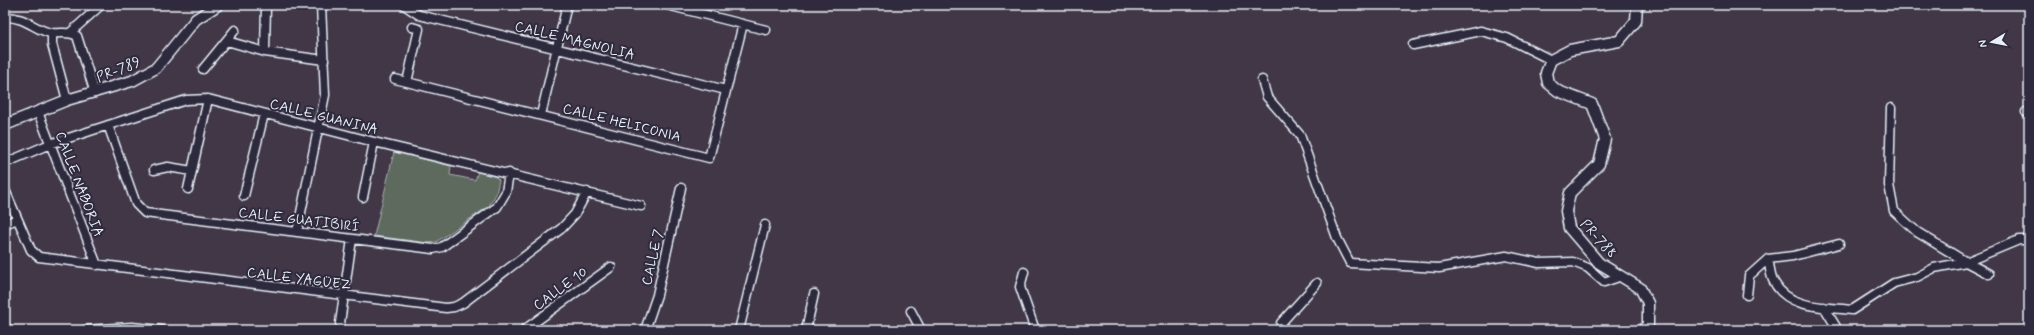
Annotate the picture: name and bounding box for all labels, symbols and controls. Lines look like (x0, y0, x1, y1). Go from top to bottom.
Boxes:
street label: CALLE MAGNOLIA (513, 17, 637, 65)
north arrow (1972, 22, 2012, 62)
text: N (1976, 39, 1991, 48)
street label: PR-789 (94, 53, 143, 87)
street label: CALLE GUANINA (268, 95, 380, 139)
street label: CALLE HELICONIA (561, 100, 683, 146)
street label: CALLE NABORIA (51, 129, 107, 240)
street label: CALLE GUATIBIRÍ (237, 204, 360, 236)
street label: PR-788 (1576, 215, 1620, 262)
street label: CALLE 7 (638, 227, 668, 287)
street label: CALLE 10 (530, 263, 591, 315)
street label: CALLE YAGÜEZ (246, 264, 352, 294)

